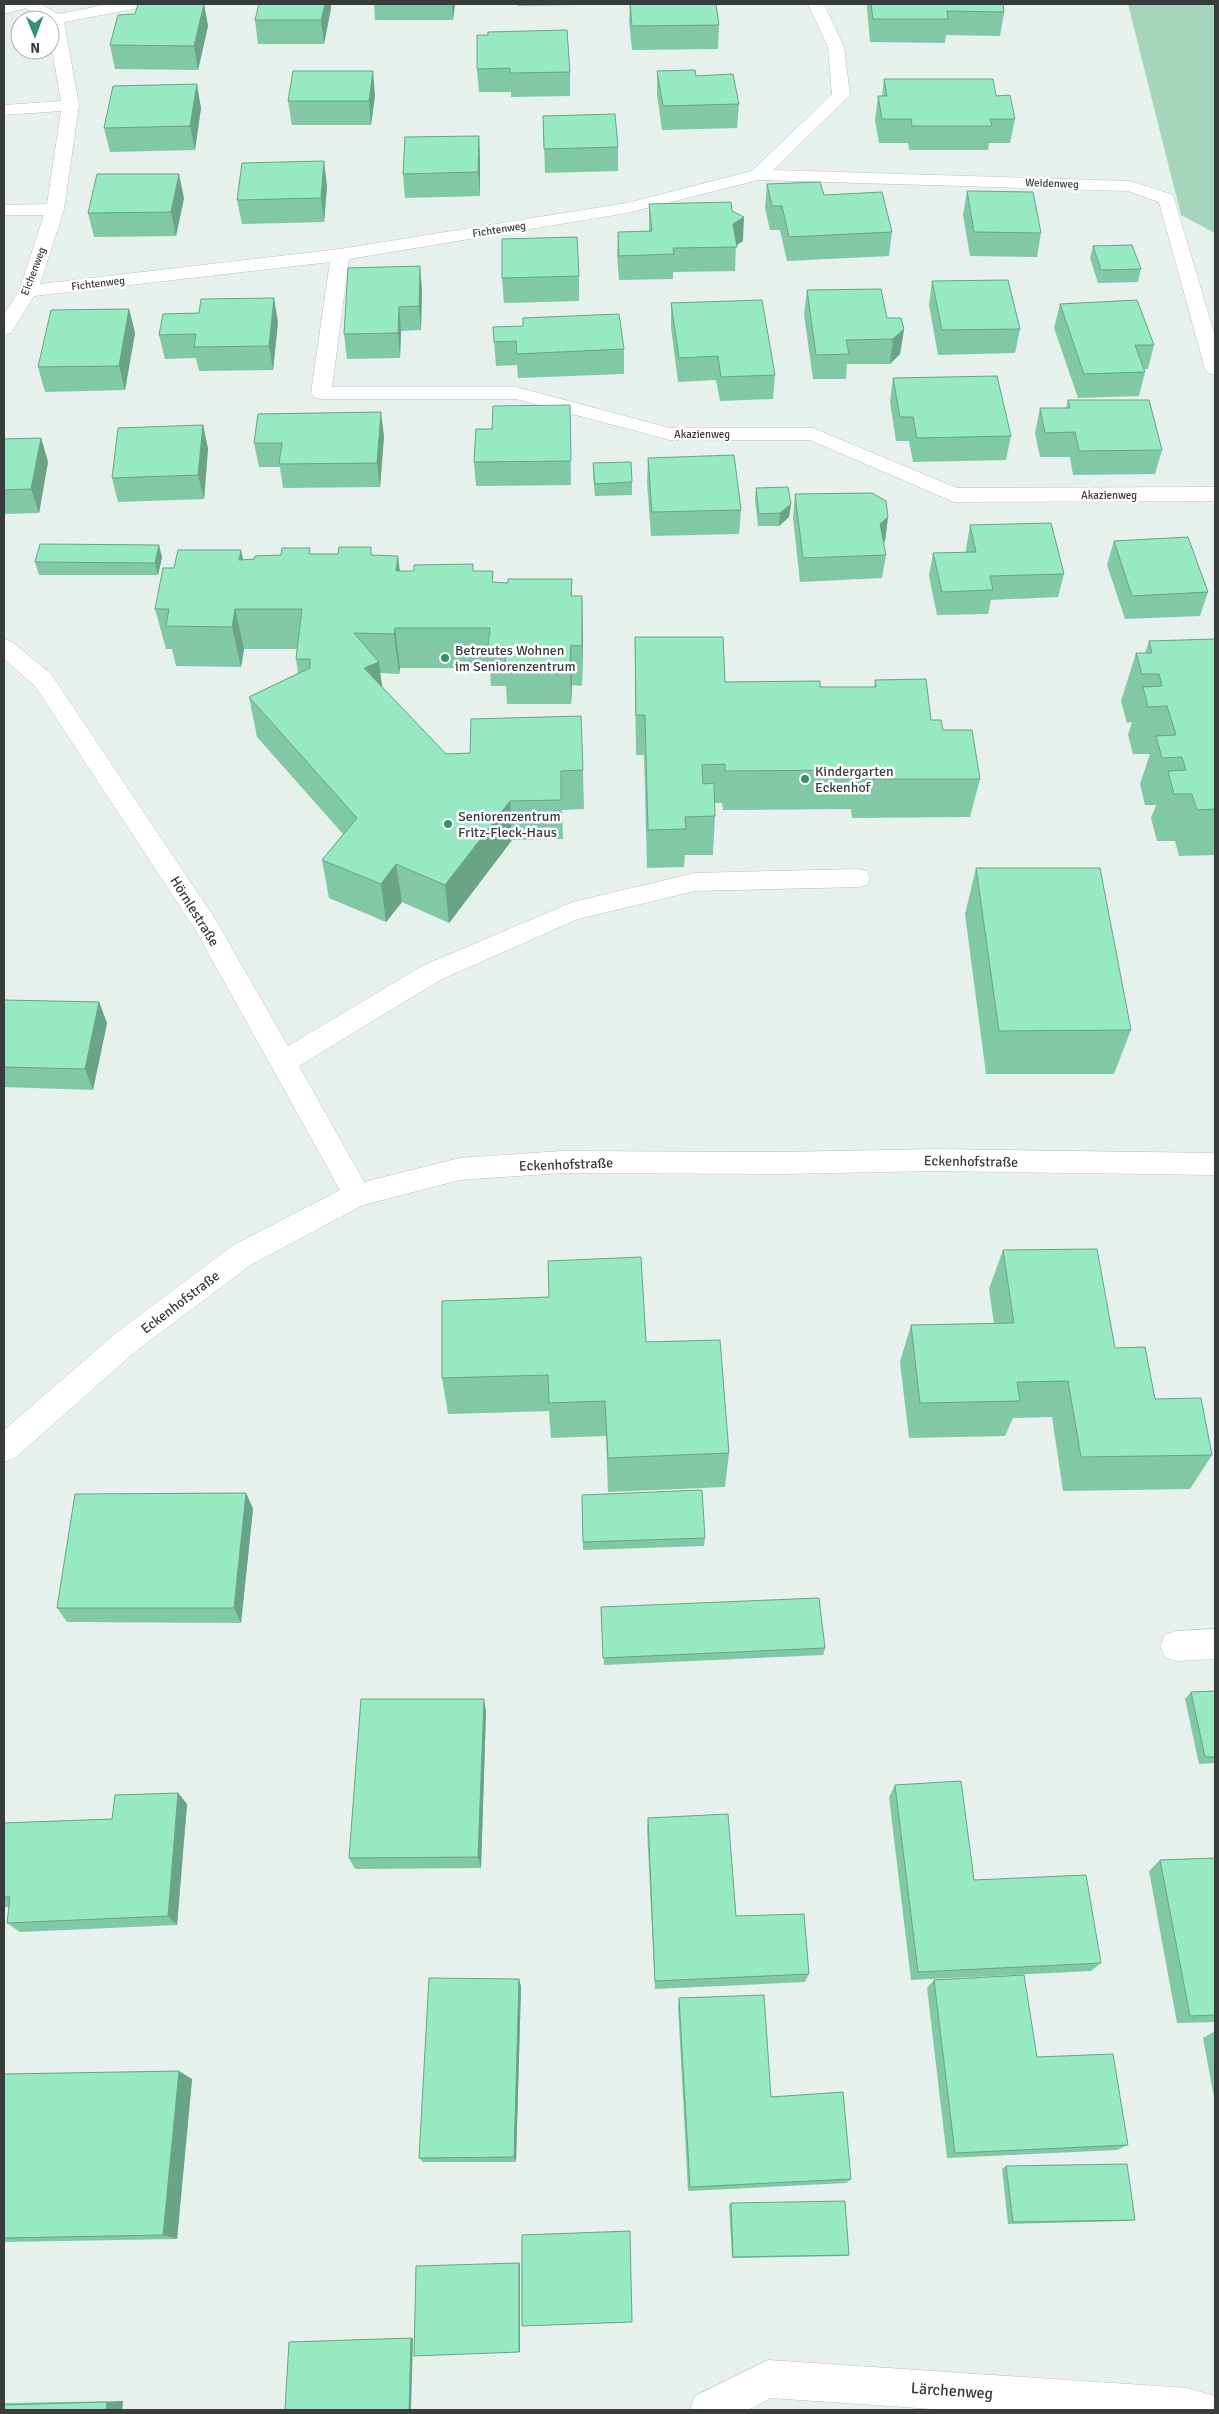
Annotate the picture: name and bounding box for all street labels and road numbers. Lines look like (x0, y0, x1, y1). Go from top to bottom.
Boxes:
street label: Weidenweg (1025, 176, 1079, 191)
street label: Fichtenweg (471, 219, 527, 240)
street label: Eichenweg (18, 245, 49, 297)
street label: Fichtenweg (70, 274, 126, 293)
street label: Akazienweg (674, 428, 730, 441)
street label: Akazienweg (1081, 489, 1137, 502)
street label: Hörnlestraße (166, 873, 223, 949)
street label: Eckenhofstraße (924, 1152, 1018, 1171)
street label: Eckenhofstraße (519, 1154, 613, 1175)
street label: Eckenhofstraße (138, 1267, 223, 1338)
street label: Lärchenweg (910, 2378, 994, 2404)

